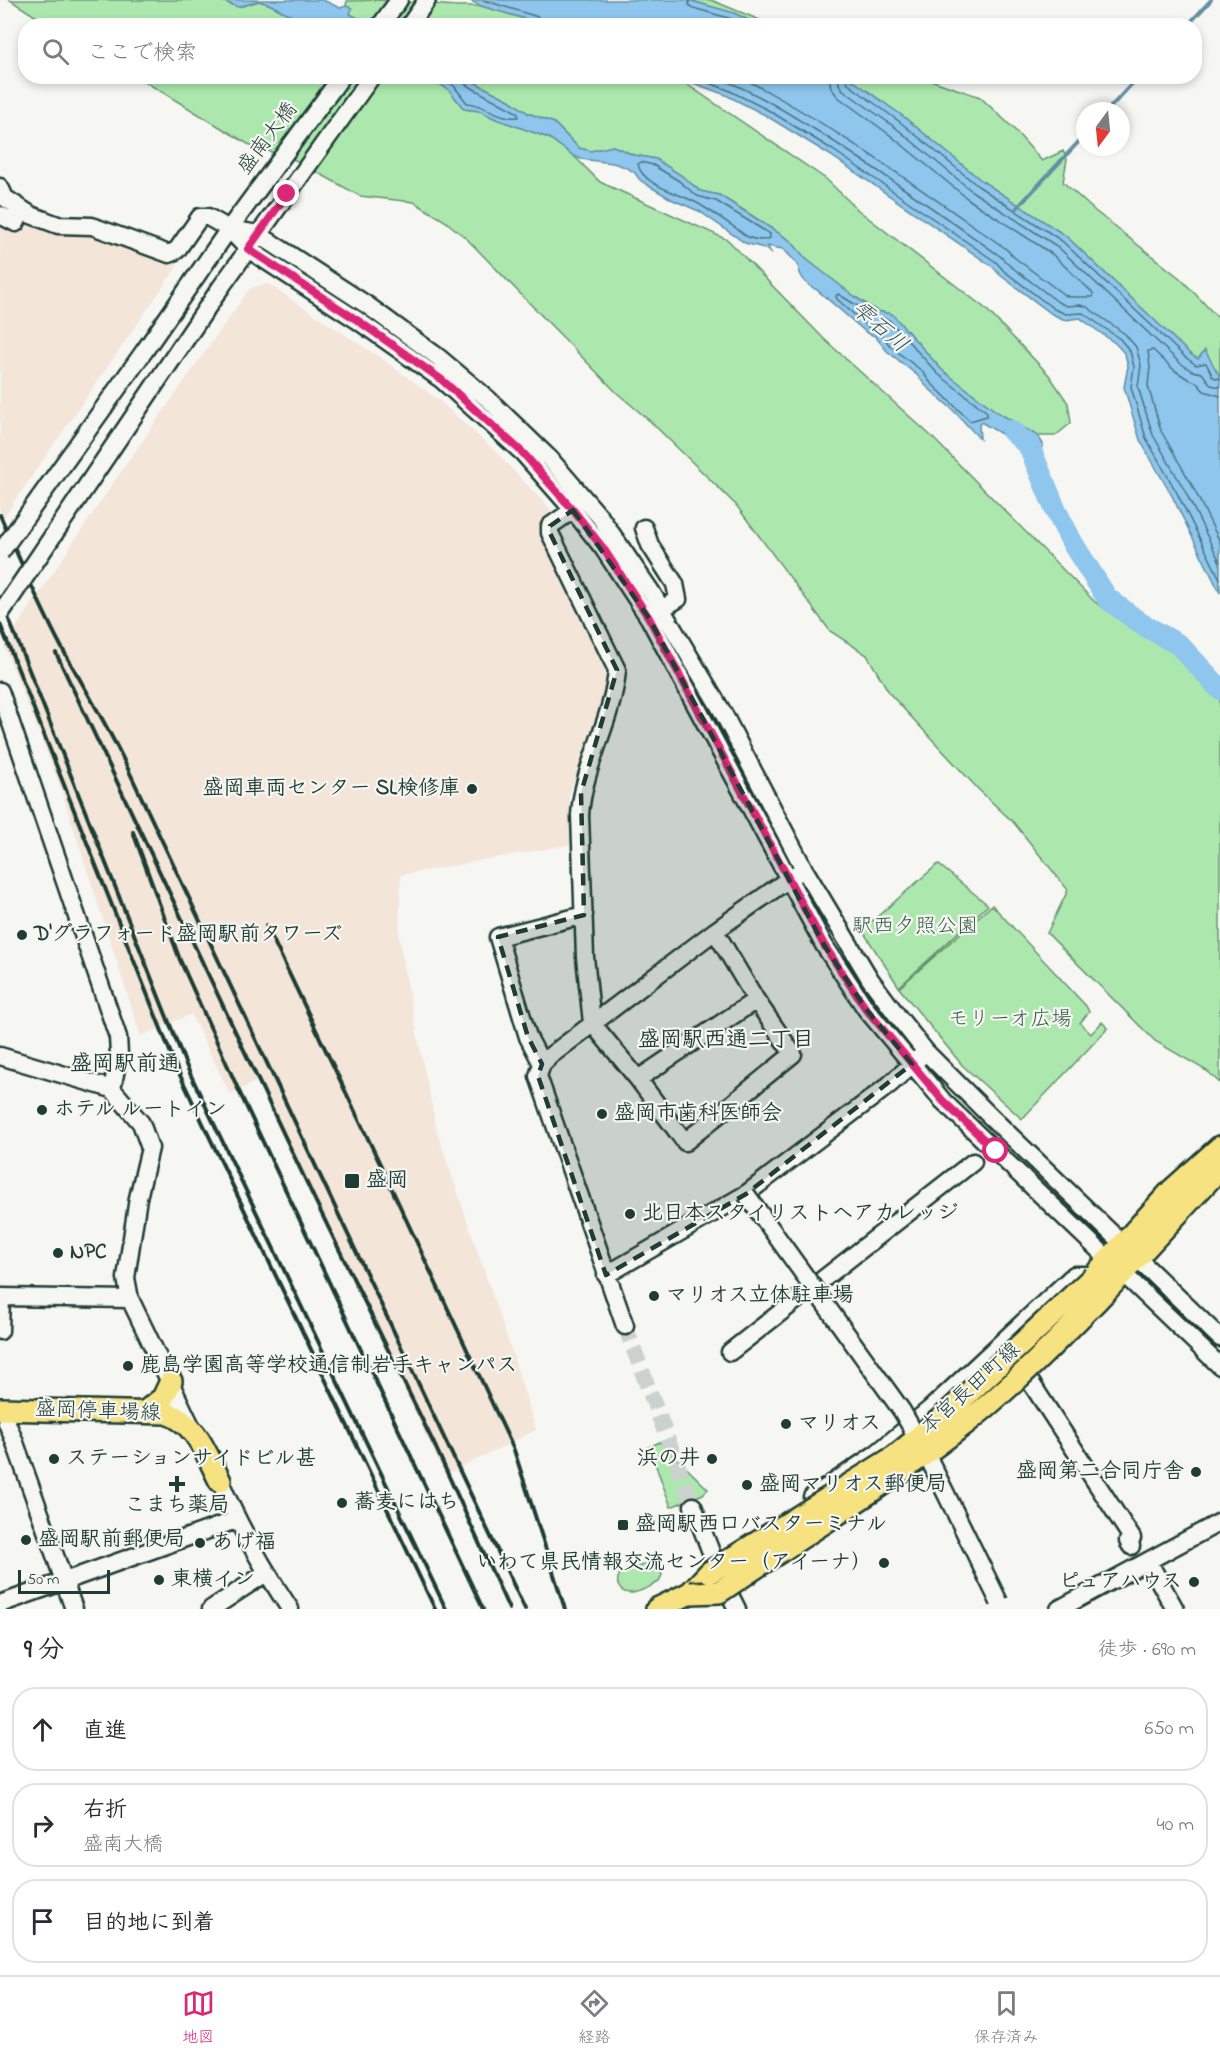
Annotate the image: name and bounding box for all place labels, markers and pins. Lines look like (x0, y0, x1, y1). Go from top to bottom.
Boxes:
place label: 盛岡車両センター SL検修庫 (202, 774, 460, 804)
marker: 盛岡車両センター SL検修庫 (465, 782, 479, 796)
place label: D'グラフォード盛岡駅前タワーズ (33, 920, 342, 950)
marker: D'グラフォード盛岡駅前タワーズ (15, 928, 29, 942)
place label: ホテル ルートイン (54, 1095, 227, 1125)
place label: 盛岡市歯科医師会 (614, 1099, 782, 1129)
marker: ホテル ルートイン (35, 1103, 49, 1117)
marker: 盛岡市歯科医師会 (595, 1107, 609, 1121)
place label: 盛岡 (366, 1166, 408, 1196)
marker: 盛岡 (343, 1172, 361, 1190)
place label: 北日本スタイリストヘアカレッジ (642, 1199, 958, 1229)
marker: 北日本スタイリストヘアカレッジ (623, 1207, 637, 1221)
place label: NPC (70, 1238, 107, 1268)
marker: NPC (51, 1246, 65, 1260)
place label: マリオス立体駐車場 (666, 1281, 854, 1311)
marker: マリオス立体駐車場 (647, 1289, 661, 1303)
place label: 鹿島学園高等学校通信制岩手キャンパス (140, 1351, 517, 1381)
marker: 鹿島学園高等学校通信制岩手キャンパス (121, 1359, 135, 1373)
place label: マリオス (798, 1409, 881, 1439)
marker: マリオス (779, 1417, 793, 1431)
place label: ステーションサイドビル甚 (66, 1444, 316, 1474)
place label: 浜の井 (637, 1444, 700, 1474)
marker: ステーションサイドビル甚 (47, 1452, 61, 1466)
marker: 浜の井 (705, 1452, 719, 1466)
place label: 盛岡第二合同庁舎 (1016, 1457, 1184, 1487)
marker: 盛岡第二合同庁舎 (1189, 1465, 1203, 1479)
place label: 盛岡マリオス郵便局 (759, 1470, 947, 1500)
marker: こまち薬局 (170, 1477, 184, 1491)
marker: 盛岡マリオス郵便局 (740, 1478, 754, 1492)
place label: 蕎麦にはち (354, 1488, 459, 1518)
place label: こまち薬局 (125, 1491, 230, 1521)
marker: 蕎麦にはち (335, 1496, 349, 1510)
place label: 盛岡駅西口バスターミナル (635, 1510, 887, 1540)
marker: 盛岡駅西口バスターミナル (616, 1518, 630, 1532)
place label: 盛岡駅前郵便局 (38, 1525, 185, 1555)
place label: あげ福 (212, 1528, 276, 1558)
marker: 盛岡駅前郵便局 (19, 1533, 33, 1547)
marker: あげ福 (193, 1536, 207, 1550)
place label: いわて県民情報交流センター（アイーナ） (476, 1548, 872, 1578)
marker: いわて県民情報交流センター（アイーナ） (877, 1556, 891, 1570)
place label: 東横イン (171, 1565, 255, 1595)
place label: ピュアハウス (1059, 1567, 1182, 1597)
marker: 東横イン (152, 1573, 166, 1587)
marker: ピュアハウス (1187, 1575, 1201, 1589)

